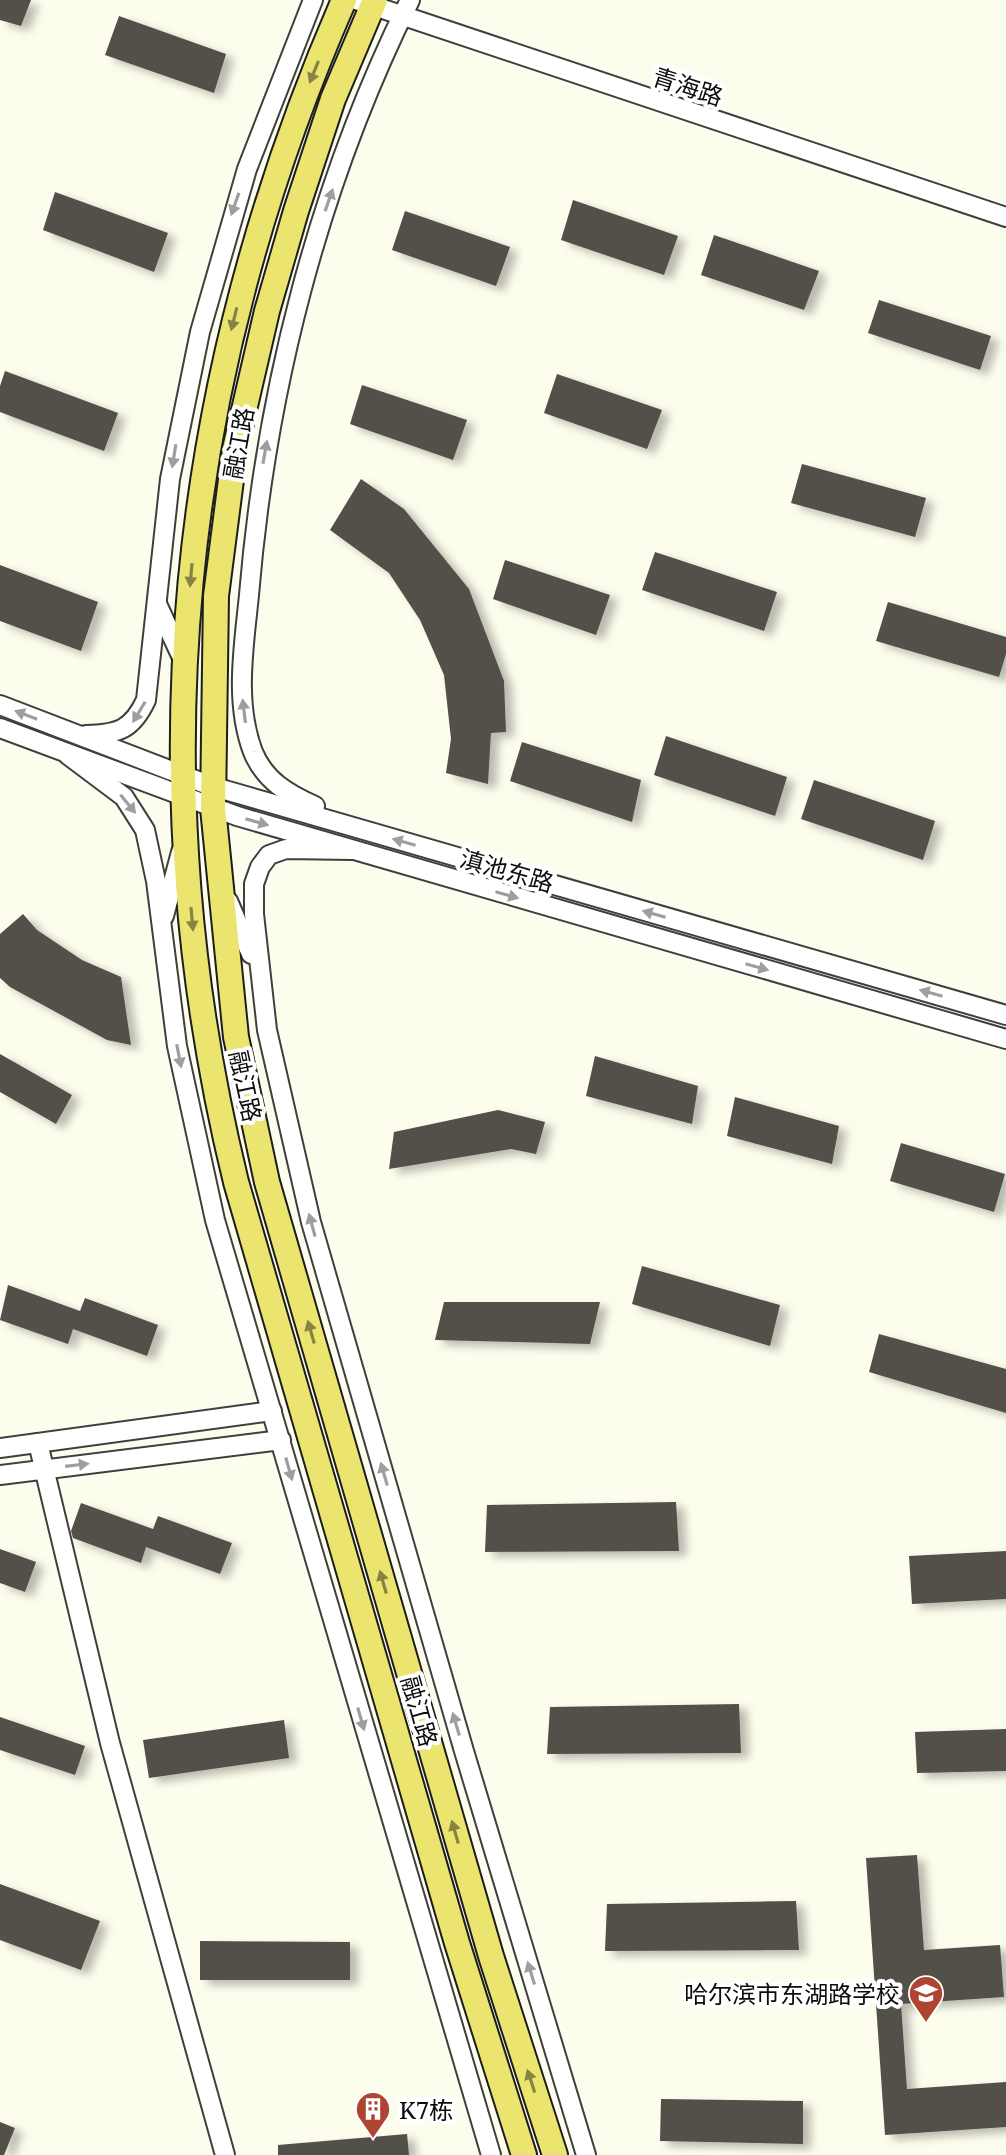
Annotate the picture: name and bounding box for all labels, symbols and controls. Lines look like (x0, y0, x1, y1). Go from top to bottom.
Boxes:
street label: 青海路 (649, 59, 727, 113)
one-way arrow (307, 60, 320, 84)
one-way arrow (324, 188, 336, 212)
one-way arrow (229, 192, 241, 216)
one-way arrow (227, 306, 239, 331)
street label: 融江路 (215, 405, 261, 481)
one-way arrow (260, 439, 272, 464)
one-way arrow (167, 444, 180, 469)
one-way arrow (184, 563, 197, 588)
one-way arrow (238, 698, 251, 723)
one-way arrow (132, 701, 146, 723)
one-way arrow (14, 708, 38, 721)
one-way arrow (120, 794, 136, 814)
one-way arrow (246, 816, 270, 829)
one-way arrow (392, 835, 416, 848)
street label: 滇池东路 (456, 841, 558, 899)
one-way arrow (496, 889, 520, 902)
one-way arrow (185, 906, 198, 931)
one-way arrow (642, 908, 667, 920)
one-way arrow (745, 961, 769, 974)
one-way arrow (918, 987, 943, 999)
one-way arrow (174, 1043, 186, 1068)
street label: 融江路 (222, 1047, 270, 1125)
one-way arrow (305, 1212, 318, 1236)
one-way arrow (304, 1320, 317, 1344)
one-way arrow (65, 1458, 90, 1471)
one-way arrow (283, 1458, 296, 1482)
one-way arrow (377, 1462, 390, 1486)
one-way arrow (376, 1570, 389, 1594)
street label: 融江路 (394, 1672, 446, 1750)
one-way arrow (355, 1707, 368, 1731)
one-way arrow (449, 1712, 462, 1736)
one-way arrow (448, 1820, 461, 1844)
one-way arrow (524, 1961, 537, 1985)
school or university icon: 哈尔滨市东湖路学校 (907, 1974, 945, 2024)
place label: 哈尔滨市东湖路学校 (684, 1977, 900, 2010)
one-way arrow (524, 2068, 537, 2092)
building icon: K7栋 (354, 2090, 392, 2140)
place label: K7栋 (399, 2093, 453, 2126)

